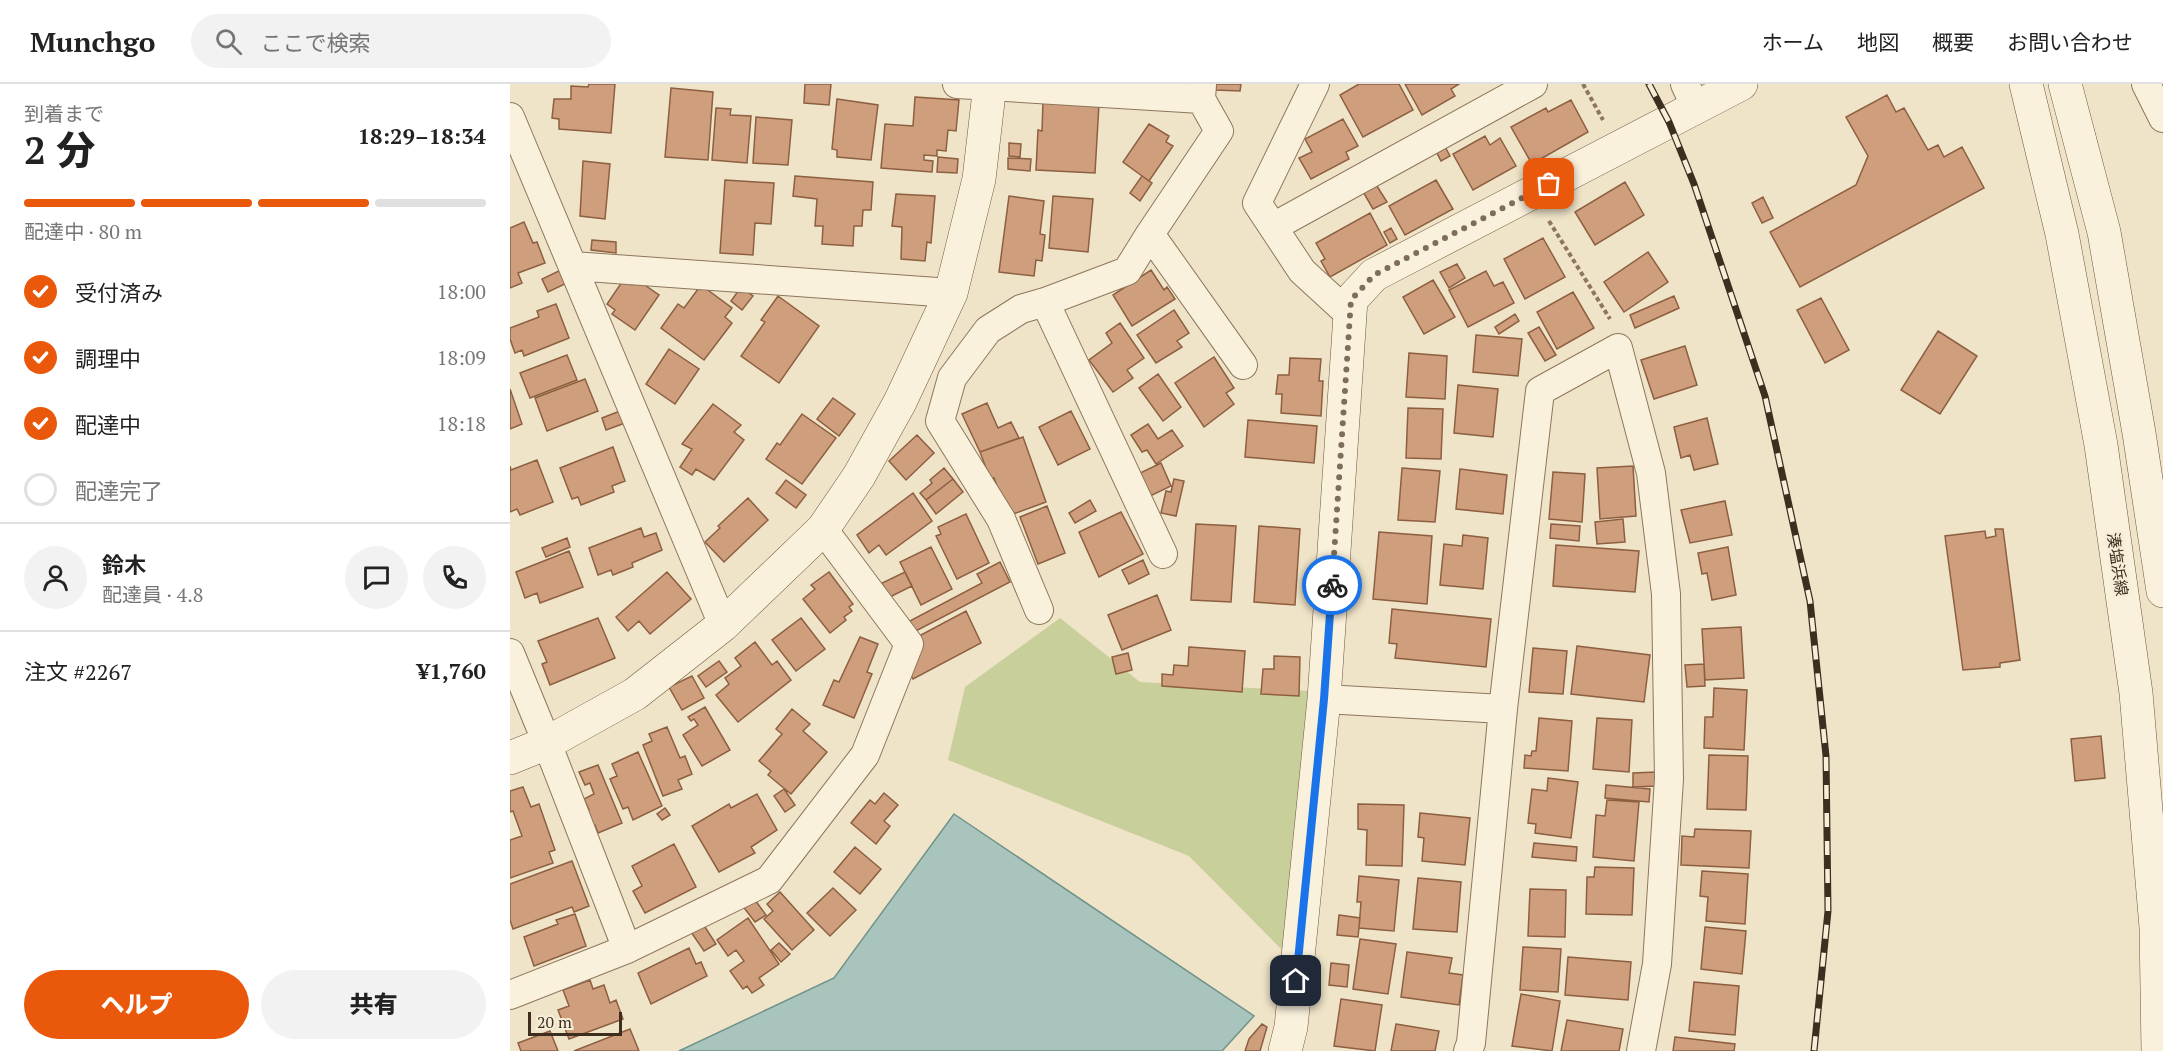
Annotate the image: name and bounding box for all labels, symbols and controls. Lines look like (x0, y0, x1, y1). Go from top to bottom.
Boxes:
search box (191, 14, 611, 68)
text: Munchgo (30, 23, 155, 60)
icon: search (212, 25, 245, 58)
text: ここで検索 (260, 28, 370, 57)
text: ホーム (1762, 28, 1824, 56)
text: 地図 (1857, 28, 1899, 56)
text: 概要 (1932, 28, 1974, 56)
text: お問い合わせ (2007, 28, 2133, 56)
text: 到着まで (24, 100, 104, 127)
text: 18:29–18:34 (358, 121, 486, 150)
text: 2 分 (24, 123, 96, 175)
pin (1523, 158, 1574, 209)
icon: bag (1532, 167, 1565, 200)
text: 配達中 · 80 m (24, 218, 142, 245)
icon: check (24, 275, 57, 308)
text: 受付済み (75, 278, 163, 307)
text: 18:00 (437, 278, 486, 305)
icon: check (24, 341, 57, 374)
text: 調理中 (75, 344, 141, 373)
text: 18:09 (437, 344, 486, 371)
icon: check (24, 407, 57, 440)
text: 配達中 (75, 410, 141, 439)
text: 18:18 (437, 410, 486, 437)
text: 配達完了 (75, 476, 163, 505)
street label: 湊塩浜線 (2103, 531, 2133, 597)
button: person (24, 546, 87, 609)
button: chat (345, 546, 408, 609)
button: phone (423, 546, 486, 609)
text: 鈴木 (102, 550, 146, 579)
courier (1302, 555, 1362, 615)
icon: bike (1316, 569, 1349, 602)
text: 配達員 · 4.8 (102, 581, 203, 608)
text: ¥1,760 (417, 656, 486, 685)
text: 注文 #2267 (24, 657, 132, 686)
pin (1270, 955, 1321, 1006)
icon: home (1279, 964, 1312, 997)
button: ヘルプ (24, 970, 249, 1039)
button: 共有 (261, 970, 486, 1039)
scale bar (528, 1009, 622, 1036)
text: 20 m (537, 1011, 572, 1033)

